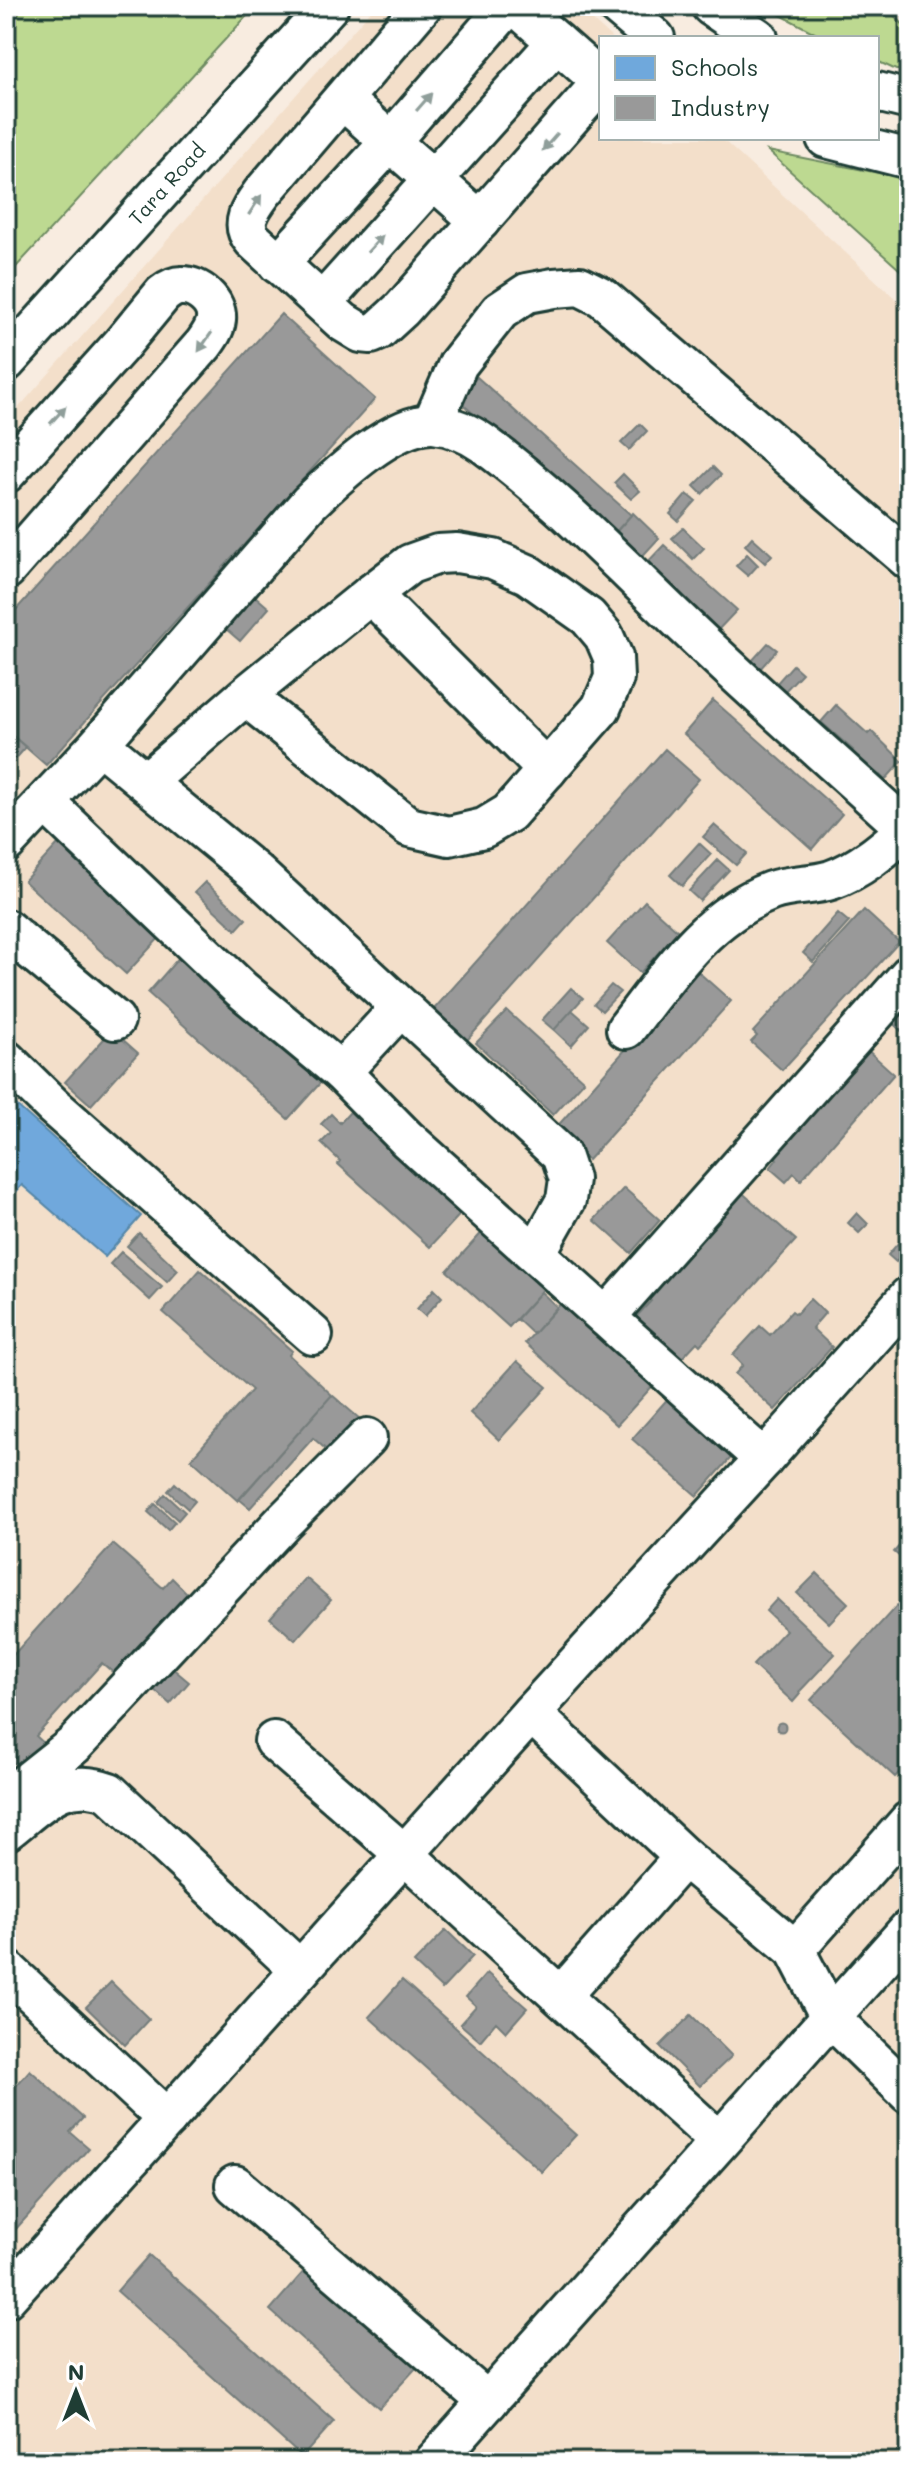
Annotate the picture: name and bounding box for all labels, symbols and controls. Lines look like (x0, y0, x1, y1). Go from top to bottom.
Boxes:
legend (599, 36, 879, 140)
text: Schools (671, 51, 758, 82)
text: Industry (671, 91, 770, 122)
one-way arrow (415, 92, 433, 111)
one-way arrow (542, 131, 559, 151)
street label: Tara Road (122, 137, 211, 230)
one-way arrow (247, 194, 261, 216)
one-way arrow (366, 235, 383, 255)
one-way arrow (197, 331, 212, 352)
one-way arrow (49, 406, 66, 426)
north arrow (36, 2352, 116, 2432)
text: N (68, 2357, 84, 2386)

